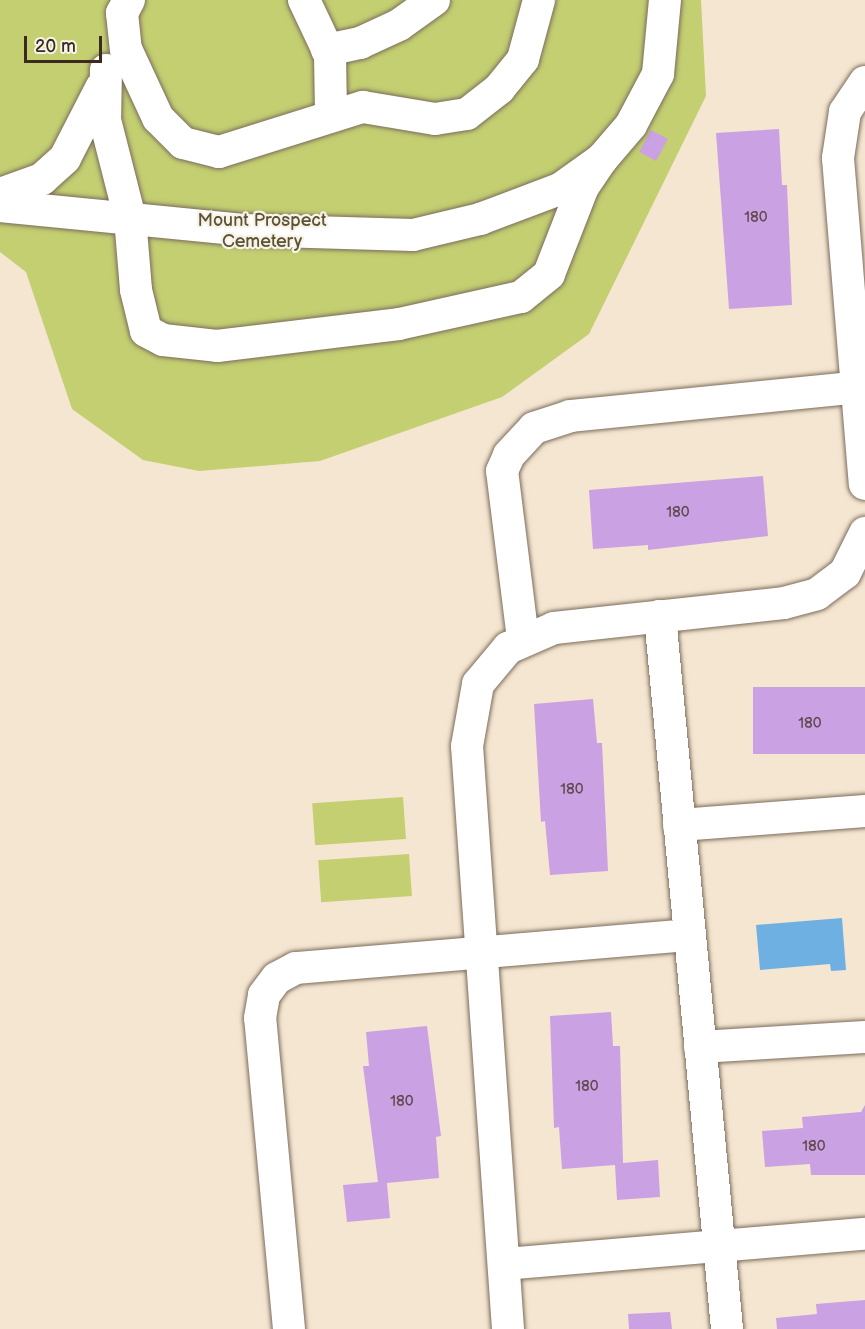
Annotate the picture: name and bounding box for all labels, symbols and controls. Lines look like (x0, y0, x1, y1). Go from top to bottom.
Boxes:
scale bar (27, 24, 105, 62)
text: 20 m (35, 36, 76, 57)
house number: 180 (744, 209, 768, 227)
park label: Mount Prospect Cemetery (198, 211, 326, 254)
house number: 180 (666, 504, 690, 522)
house number: 180 (798, 715, 822, 733)
house number: 180 (560, 781, 584, 799)
house number: 180 (575, 1078, 599, 1096)
house number: 180 (390, 1093, 414, 1111)
house number: 180 (802, 1138, 826, 1156)

